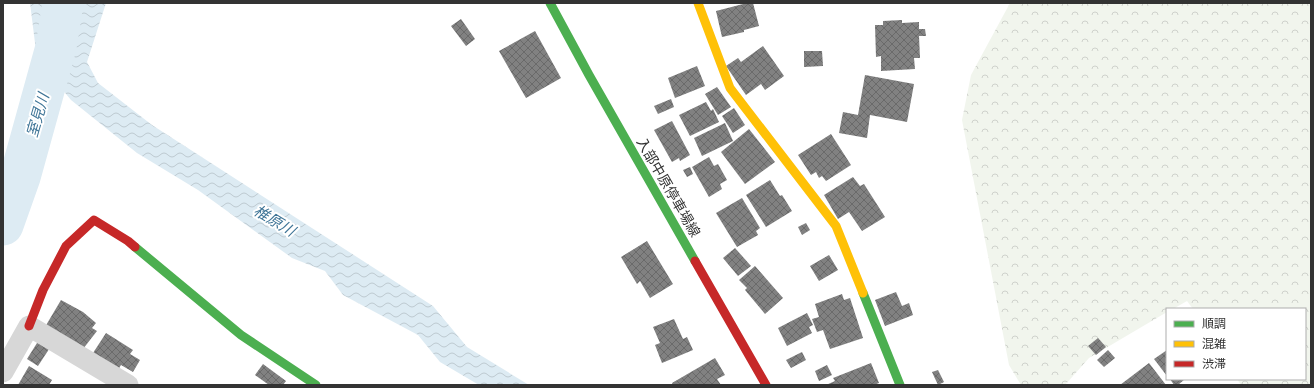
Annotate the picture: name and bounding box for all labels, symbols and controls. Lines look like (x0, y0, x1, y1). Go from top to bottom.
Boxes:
water label: 室見川 (22, 89, 52, 139)
street label: 入部中原停車場線 (634, 134, 704, 240)
water label: 椎原川 (251, 201, 301, 240)
legend (1166, 308, 1306, 380)
text: 順調 (1202, 316, 1226, 331)
text: 混雑 (1202, 336, 1226, 351)
text: 渋滞 (1202, 356, 1226, 371)

